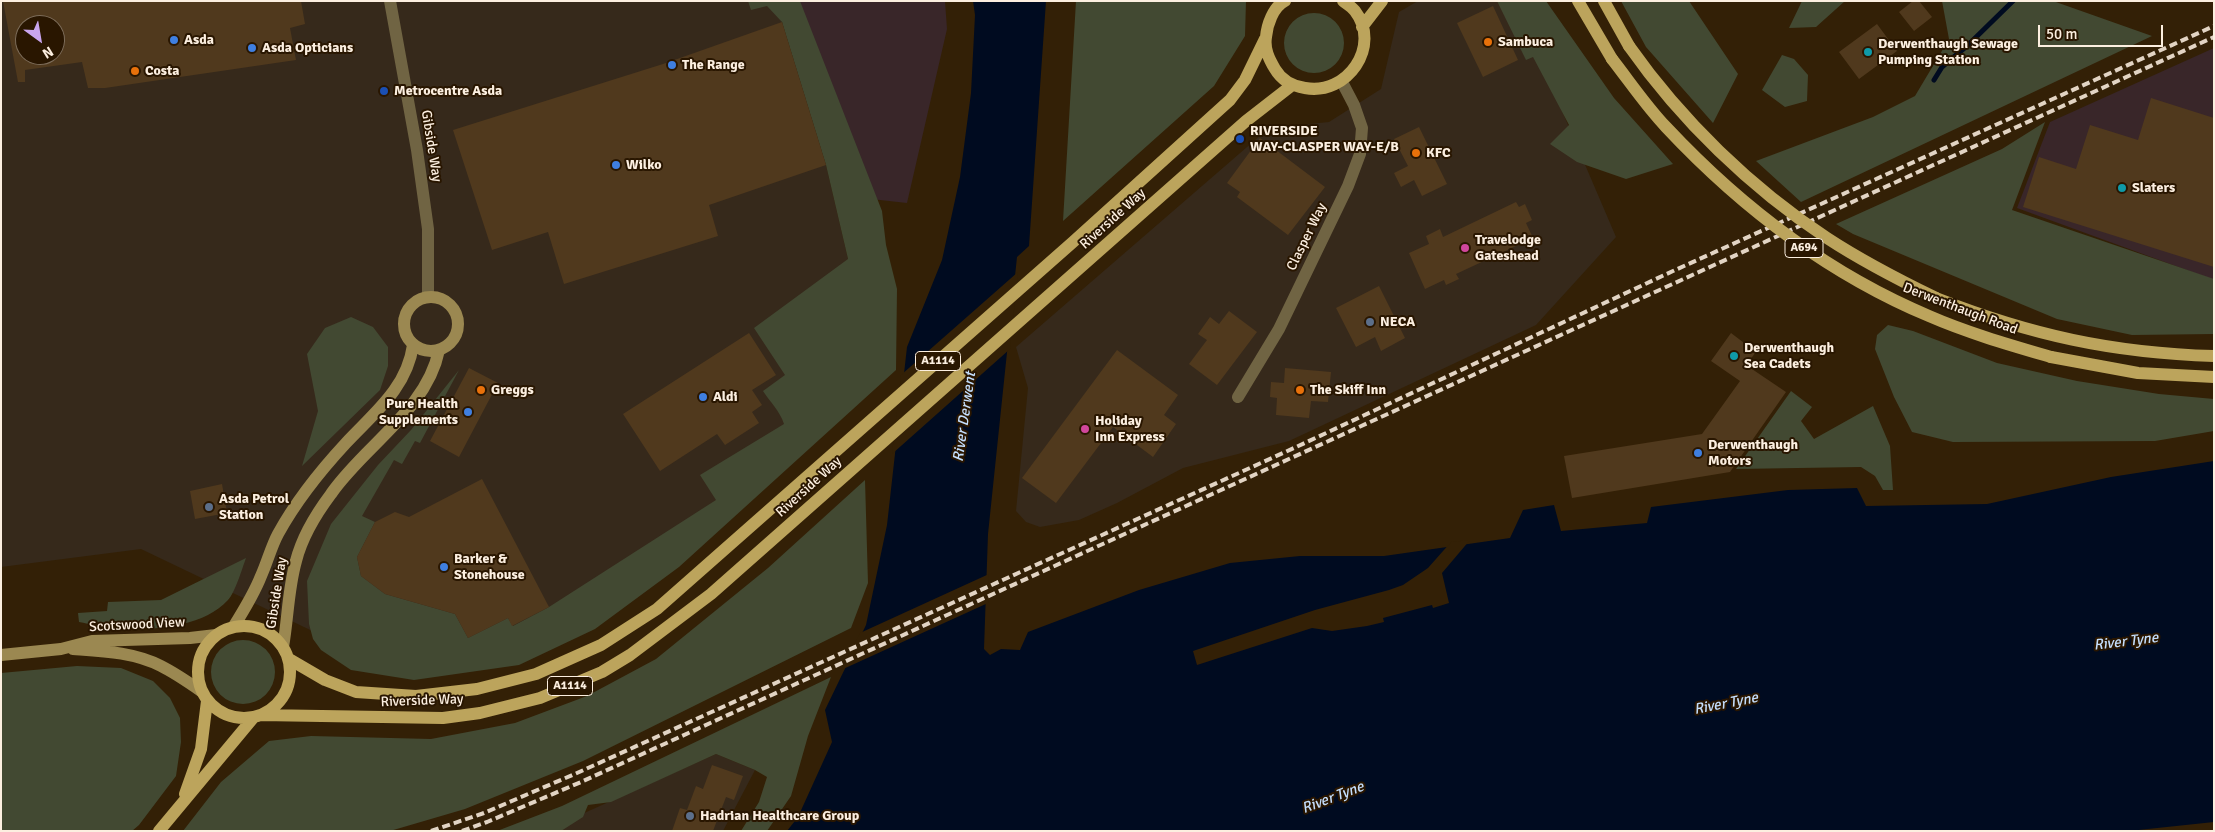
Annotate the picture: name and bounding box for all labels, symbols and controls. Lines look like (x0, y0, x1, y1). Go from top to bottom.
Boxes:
north arrow (15, 15, 65, 65)
scale bar (2040, 15, 2165, 47)
text: 50 m (2046, 25, 2077, 43)
place label: Asda (184, 32, 214, 48)
marker: Asda (168, 34, 180, 46)
place label: Sambuca (1498, 34, 1553, 50)
marker: Sambuca (1482, 36, 1494, 48)
place label: Derwenthaugh Sewage Pumping Station (1878, 36, 2018, 68)
place label: Asda Opticians (262, 40, 353, 56)
marker: Asda Opticians (246, 42, 258, 54)
text: N (39, 43, 56, 62)
marker: Derwenthaugh Sewage Pumping Station (1862, 46, 1874, 58)
place label: The Range (682, 57, 745, 73)
marker: The Range (666, 59, 678, 71)
place label: Costa (145, 63, 179, 79)
marker: Costa (129, 65, 141, 77)
place label: Metrocentre Asda (394, 83, 502, 99)
marker: Metrocentre Asda (378, 85, 390, 97)
street label: Gibside Way (417, 109, 445, 183)
place label: RIVERSIDE WAY-CLASPER WAY-E/B (1250, 123, 1399, 156)
marker: RIVERSIDE WAY-CLASPER WAY-E/B (1234, 133, 1246, 145)
place label: KFC (1426, 145, 1451, 161)
marker: KFC (1410, 147, 1422, 159)
place label: Wilko (626, 157, 662, 173)
marker: Wilko (610, 159, 622, 171)
place label: Slaters (2132, 180, 2175, 196)
marker: Slaters (2116, 182, 2128, 194)
street label: Riverside Way (1077, 185, 1149, 253)
street label: Clasper Way (1283, 200, 1331, 274)
place label: Travelodge Gateshead (1475, 232, 1541, 264)
road number: A694 (1785, 238, 1823, 258)
marker: Travelodge Gateshead (1459, 242, 1471, 254)
street label: Derwenthaugh Road (1900, 279, 2020, 339)
place label: NECA (1380, 314, 1415, 330)
marker: NECA (1364, 316, 1376, 328)
place label: Derwenthaugh Sea Cadets (1744, 340, 1834, 372)
marker: Derwenthaugh Sea Cadets (1728, 350, 1740, 362)
road number: A1114 (916, 352, 960, 371)
water label: River Derwent (950, 371, 980, 463)
place label: Greggs (491, 382, 534, 398)
place label: The Skiff Inn (1310, 382, 1386, 398)
marker: Greggs (475, 384, 487, 396)
marker: The Skiff Inn (1294, 384, 1306, 396)
place label: Aldi (713, 389, 738, 405)
marker: Aldi (697, 391, 709, 403)
place label: Pure Health Supplements (379, 396, 458, 428)
marker: Pure Health Supplements (462, 406, 474, 418)
place label: Holiday Inn Express (1095, 413, 1165, 446)
marker: Holiday Inn Express (1079, 423, 1091, 435)
place label: Derwenthaugh Motors (1708, 437, 1798, 470)
marker: Derwenthaugh Motors (1692, 447, 1704, 459)
street label: Riverside Way (773, 453, 845, 521)
place label: Asda Petrol Station (219, 491, 289, 524)
marker: Asda Petrol Station (203, 501, 215, 513)
place label: Barker & Stonehouse (454, 551, 525, 584)
street label: Gibside Way (263, 556, 291, 630)
marker: Barker & Stonehouse (438, 561, 450, 573)
street label: Scotswood View (89, 614, 185, 636)
water label: River Tyne (2093, 629, 2159, 655)
road number: A1114 (548, 676, 592, 696)
water label: River Tyne (1692, 689, 1760, 719)
street label: Riverside Way (380, 691, 464, 711)
water label: River Tyne (1299, 778, 1367, 818)
place label: Hadrian Healthcare Group (700, 808, 859, 824)
marker: Hadrian Healthcare Group (684, 810, 696, 822)

